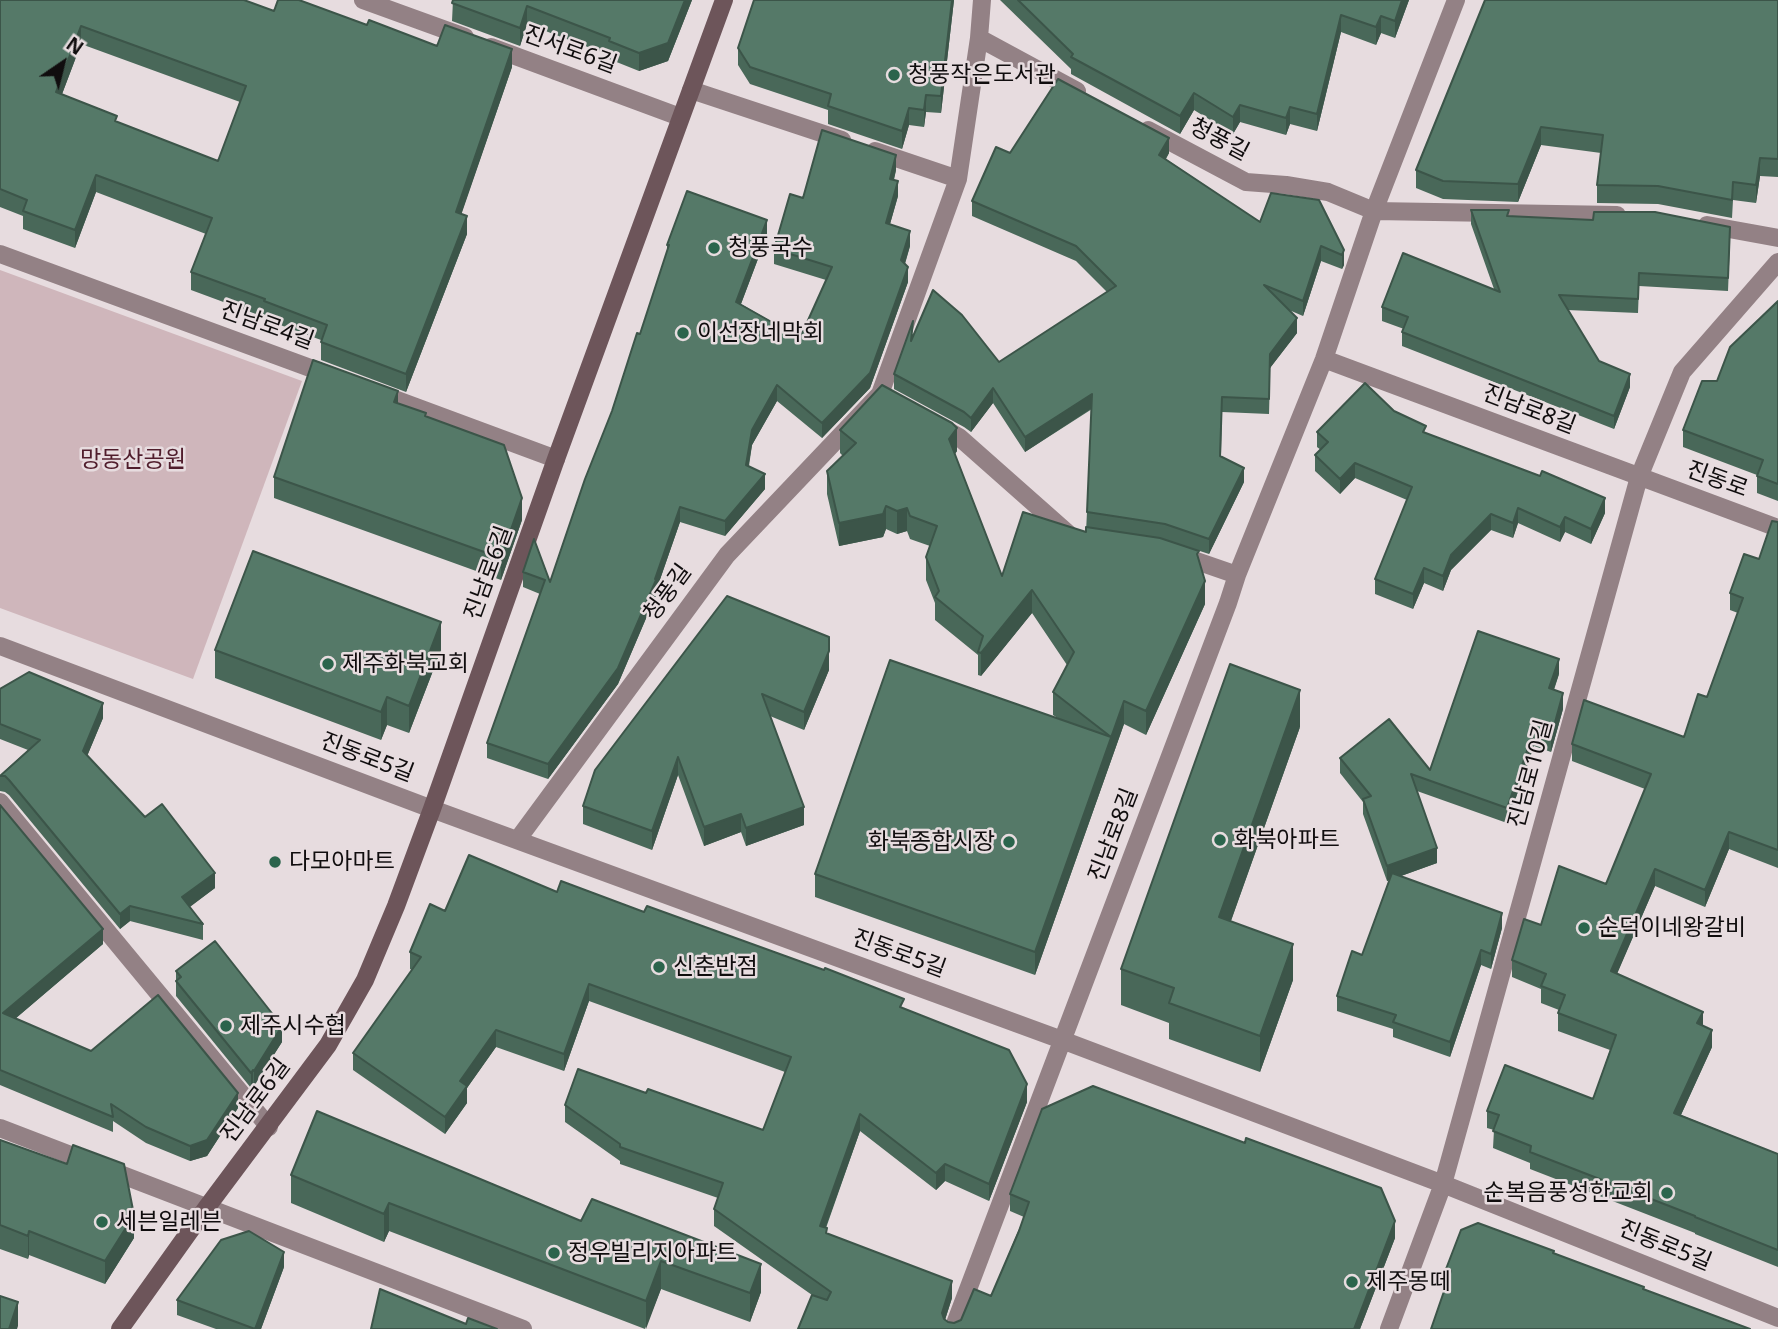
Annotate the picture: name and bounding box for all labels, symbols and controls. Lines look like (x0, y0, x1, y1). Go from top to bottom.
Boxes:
street label: 진서로6길 (519, 20, 621, 80)
north arrow (28, 28, 98, 98)
text: N (61, 31, 89, 61)
place label: 청풍작은도서관 (908, 61, 1056, 89)
marker: 청풍작은도서관 (886, 67, 902, 83)
street label: 청풍길 (1184, 113, 1254, 167)
place label: 청풍국수 (728, 234, 813, 262)
marker: 청풍국수 (706, 240, 722, 256)
street label: 진남로4길 (216, 296, 318, 356)
place label: 이선장네막회 (697, 319, 824, 347)
marker: 이선장네막회 (675, 325, 691, 341)
street label: 진남로8길 (1478, 380, 1580, 440)
park label: 망동산공원 (80, 446, 186, 474)
street label: 진동로 (1682, 456, 1752, 504)
street label: 진남로6길 (459, 522, 519, 624)
street label: 청풍길 (638, 559, 698, 627)
place label: 제주화북교회 (342, 650, 469, 678)
marker: 제주화북교회 (320, 656, 336, 672)
street label: 진남로10길 (1503, 717, 1559, 831)
street label: 진동로5길 (316, 728, 418, 788)
street label: 진남로8길 (1084, 784, 1144, 886)
place label: 화북아파트 (1234, 826, 1340, 854)
place label: 화북종합시장 (868, 828, 995, 856)
marker: 화북아파트 (1212, 832, 1228, 848)
marker: 화북종합시장 (1001, 834, 1017, 850)
place label: 다모아마트 (289, 848, 395, 876)
marker: 다모아마트 (267, 854, 283, 870)
place label: 순덕이네왕갈비 (1598, 914, 1746, 942)
marker: 순덕이네왕갈비 (1576, 920, 1592, 936)
street label: 진동로5길 (848, 924, 950, 984)
place label: 신춘반점 (673, 953, 758, 981)
marker: 신춘반점 (651, 959, 667, 975)
place label: 제주시수협 (240, 1012, 346, 1040)
marker: 제주시수협 (218, 1018, 234, 1034)
street label: 진남로6길 (216, 1054, 296, 1148)
place label: 순복음풍성한교회 (1484, 1179, 1653, 1207)
marker: 순복음풍성한교회 (1659, 1185, 1675, 1201)
place label: 세븐일레븐 (116, 1208, 222, 1236)
marker: 세븐일레븐 (94, 1214, 110, 1230)
street label: 진동로5길 (1614, 1215, 1716, 1277)
place label: 정우빌리지아파트 (568, 1239, 737, 1267)
marker: 정우빌리지아파트 (546, 1245, 562, 1261)
place label: 제주몽떼 (1366, 1268, 1451, 1296)
marker: 제주몽떼 (1344, 1274, 1360, 1290)

